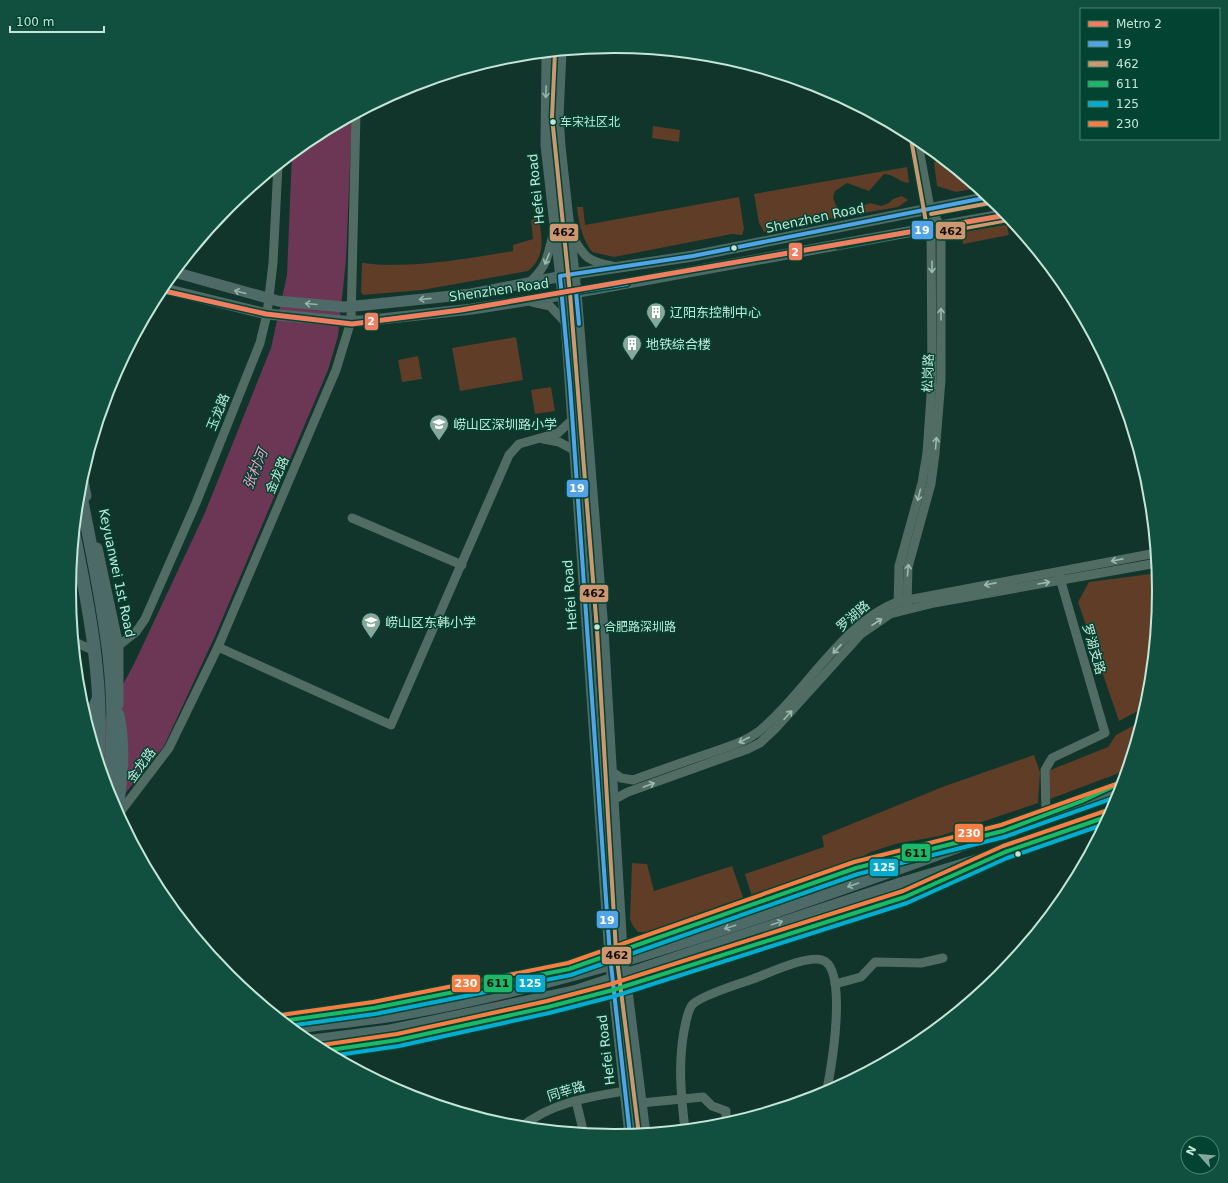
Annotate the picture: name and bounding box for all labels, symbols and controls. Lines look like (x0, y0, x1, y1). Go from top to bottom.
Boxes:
scale bar (10, 8, 104, 34)
legend (1080, 8, 1220, 140)
text: 100 m (16, 15, 54, 29)
text: Metro 2 (1116, 17, 1162, 31)
text: 19 (1116, 37, 1131, 51)
text: 462 (1116, 57, 1139, 71)
text: 611 (1116, 77, 1139, 91)
one-way arrow (542, 85, 549, 98)
text: 125 (1116, 97, 1139, 111)
place label: 车宋社区北 (560, 115, 620, 129)
marker: 车宋社区北 (548, 117, 558, 127)
text: 230 (1116, 117, 1139, 131)
street label: Hefei Road (525, 153, 547, 225)
street label: Shenzhen Road (764, 200, 866, 236)
line badge: 19 (911, 220, 934, 240)
line badge: 462 (935, 221, 966, 240)
line badge: 462 (549, 223, 579, 242)
text: 19 (914, 224, 930, 237)
text: 462 (940, 225, 962, 238)
text: 462 (553, 226, 575, 239)
line badge: 2 (788, 242, 803, 261)
unlabelled marker (729, 243, 739, 253)
text: 2 (791, 246, 799, 259)
one-way arrow (542, 253, 550, 265)
one-way arrow (928, 260, 936, 273)
street label: Shenzhen Road (448, 276, 550, 304)
one-way arrow (234, 287, 247, 295)
one-way arrow (419, 295, 432, 303)
one-way arrow (305, 300, 318, 308)
building icon: 辽阳东控制中心 (645, 301, 667, 329)
place label: 辽阳东控制中心 (670, 305, 761, 320)
one-way arrow (937, 308, 945, 321)
line badge: 2 (364, 312, 379, 331)
text: 2 (367, 315, 375, 328)
building icon: 地铁综合楼 (621, 333, 643, 361)
place label: 地铁综合楼 (646, 337, 711, 352)
street label: 松岗路 (920, 353, 936, 393)
street label: 玉龙路 (204, 391, 232, 433)
school or university icon: 崂山区深圳路小学 (428, 413, 450, 441)
place label: 崂山区深圳路小学 (453, 417, 557, 432)
one-way arrow (933, 437, 940, 450)
water label: 张村河 (239, 444, 272, 491)
street label: 金龙路 (262, 454, 292, 496)
line badge: 19 (566, 479, 589, 498)
text: 19 (569, 482, 585, 495)
one-way arrow (915, 488, 923, 501)
street label: Keyuanwei 1st Road (96, 507, 138, 639)
one-way arrow (1111, 557, 1124, 565)
street label: Hefei Road (560, 559, 580, 631)
one-way arrow (904, 564, 911, 577)
one-way arrow (1037, 579, 1050, 587)
one-way arrow (984, 581, 997, 589)
line badge: 462 (579, 584, 609, 603)
text: 462 (583, 587, 605, 600)
street label: 罗湖路 (833, 598, 873, 634)
school or university icon: 崂山区东韩小学 (360, 611, 382, 639)
place label: 崂山区东韩小学 (385, 615, 476, 630)
one-way arrow (872, 618, 883, 626)
place label: 合肥路深圳路 (604, 620, 676, 634)
marker: 合肥路深圳路 (592, 622, 602, 632)
street label: 罗湖支路 (1080, 622, 1108, 676)
one-way arrow (832, 644, 841, 654)
one-way arrow (783, 710, 792, 720)
one-way arrow (739, 736, 751, 744)
street label: 金龙路 (123, 745, 159, 785)
one-way arrow (642, 781, 655, 788)
line badge: 230 (954, 823, 984, 843)
text: 230 (958, 827, 981, 840)
line badge: 611 (901, 843, 931, 862)
text: 611 (905, 847, 927, 860)
unlabelled marker (1013, 849, 1023, 859)
line badge: 125 (869, 858, 899, 877)
text: 125 (873, 861, 895, 874)
one-way arrow (847, 882, 859, 890)
line badge: 19 (596, 910, 619, 929)
text: 19 (599, 914, 615, 927)
one-way arrow (770, 919, 783, 926)
one-way arrow (724, 924, 737, 931)
line badge: 462 (601, 946, 632, 965)
text: 462 (606, 949, 628, 962)
line badge: 230 (451, 974, 481, 993)
line badge: 611 (483, 974, 513, 993)
line badge: 125 (515, 974, 546, 993)
text: 230 (455, 977, 478, 990)
text: 611 (487, 977, 509, 990)
text: 125 (519, 977, 541, 990)
street label: Hefei Road (594, 1014, 618, 1086)
street label: 同莘路 (545, 1078, 587, 1104)
north arrow (1180, 1135, 1220, 1175)
text: N (1184, 1144, 1199, 1158)

